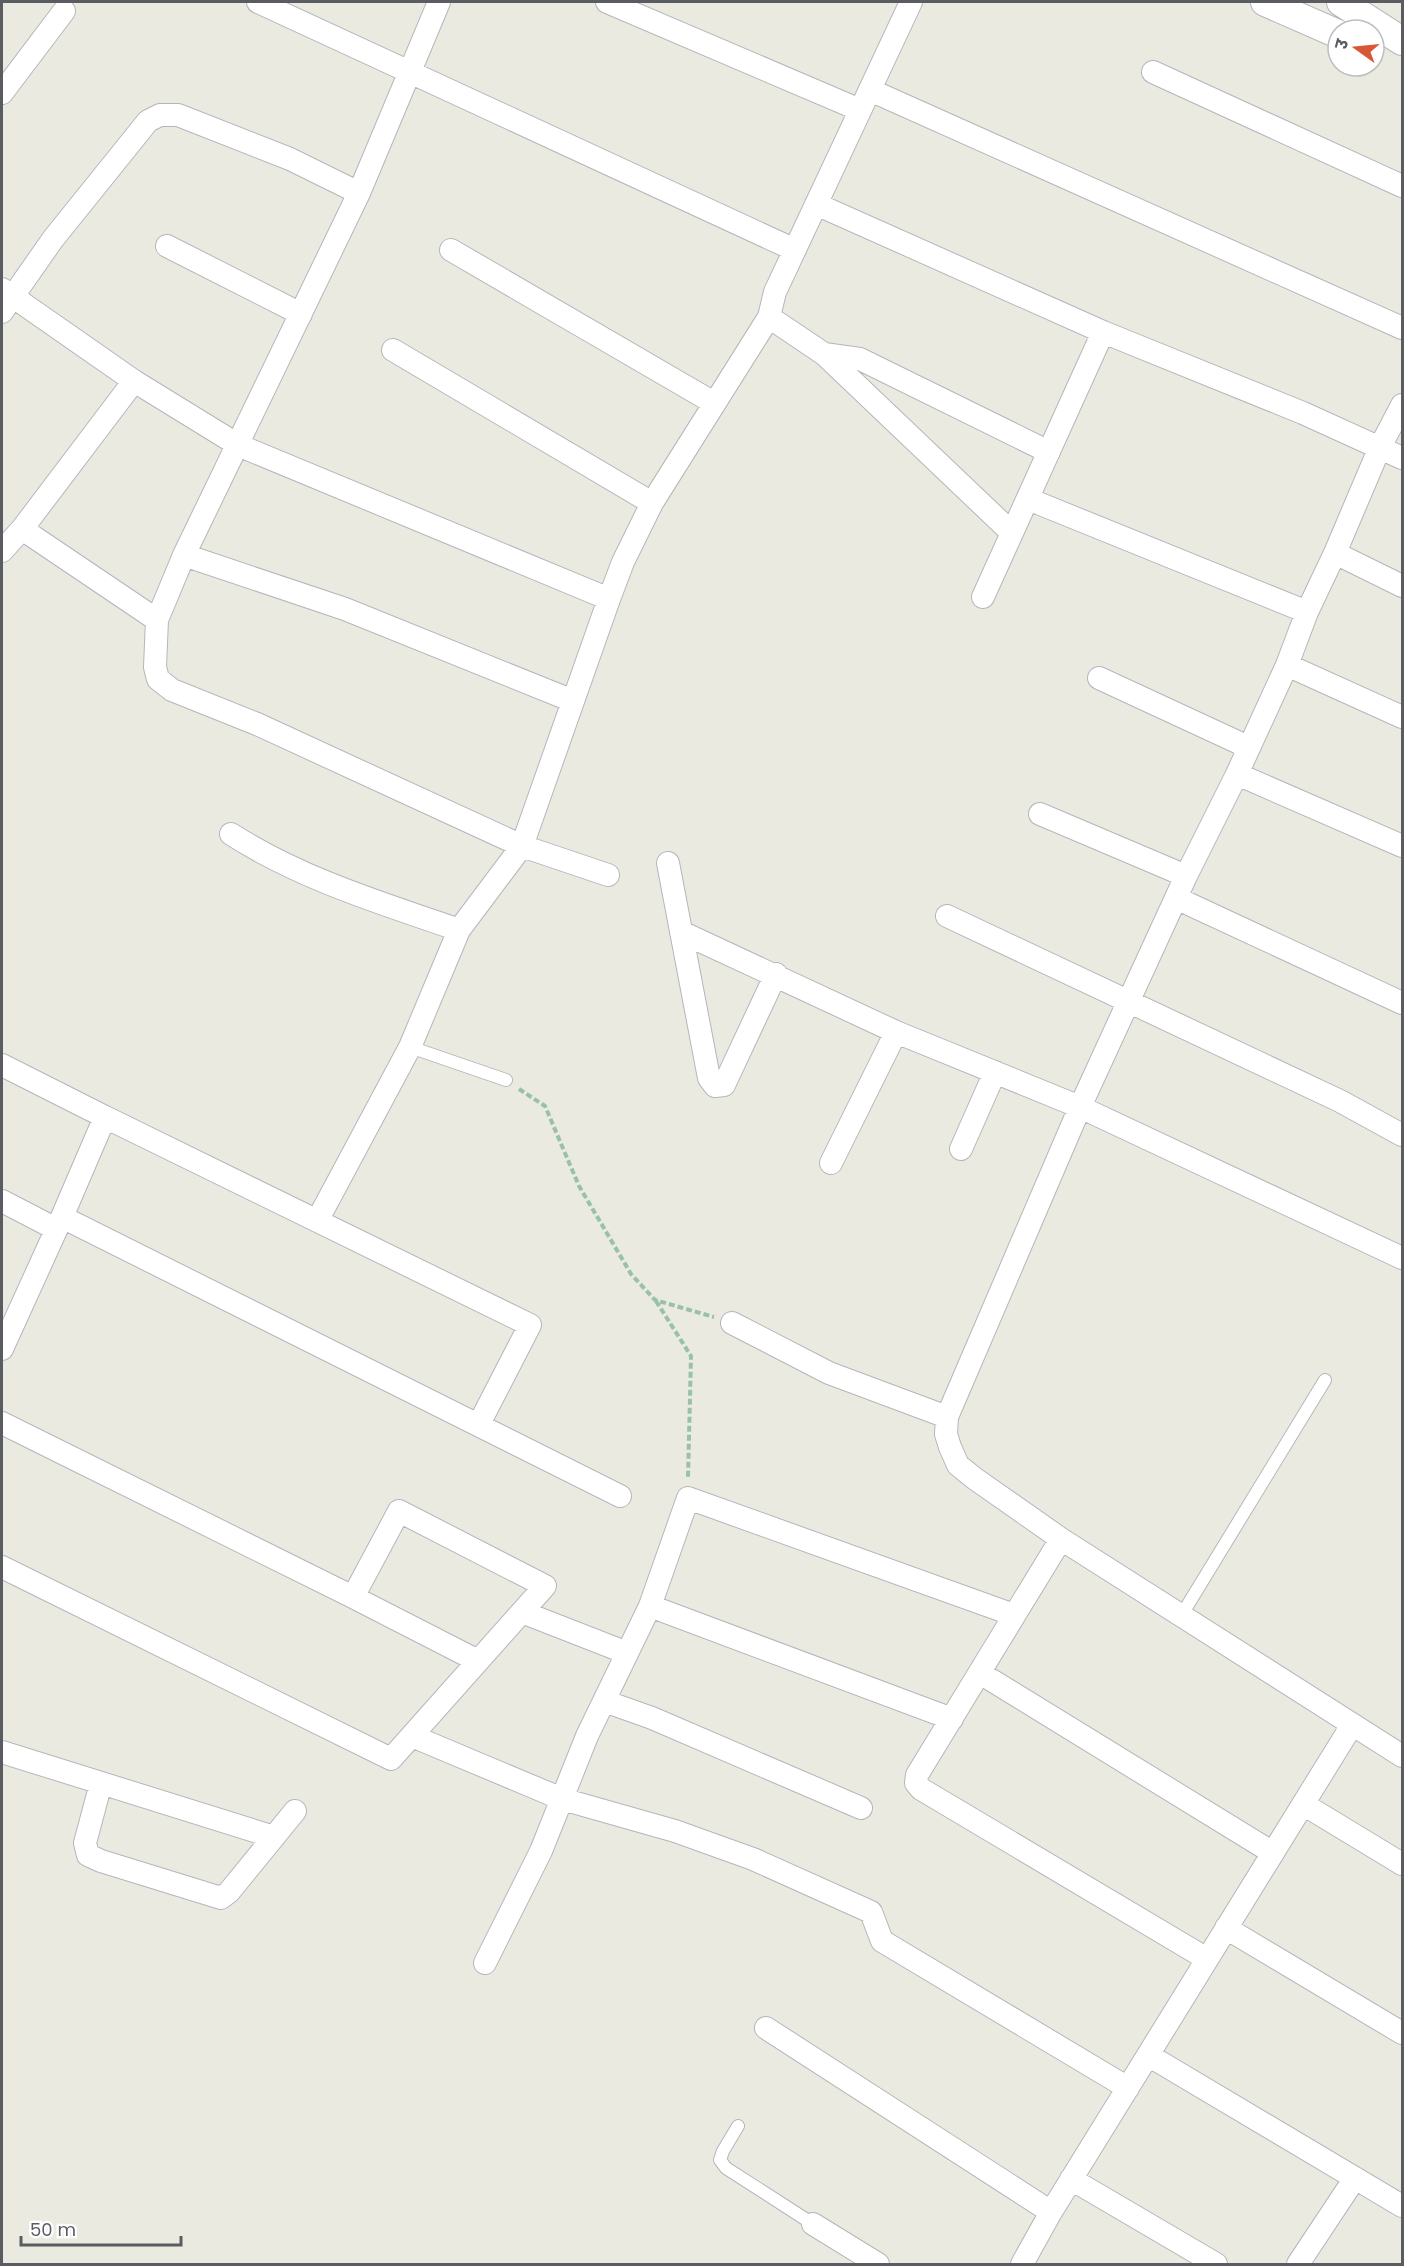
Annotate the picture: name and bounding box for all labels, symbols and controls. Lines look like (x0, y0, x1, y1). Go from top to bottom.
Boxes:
north arrow (1326, 18, 1386, 78)
text: उ (1329, 36, 1355, 53)
scale bar (21, 2209, 182, 2247)
text: 50 m (30, 2217, 76, 2242)

